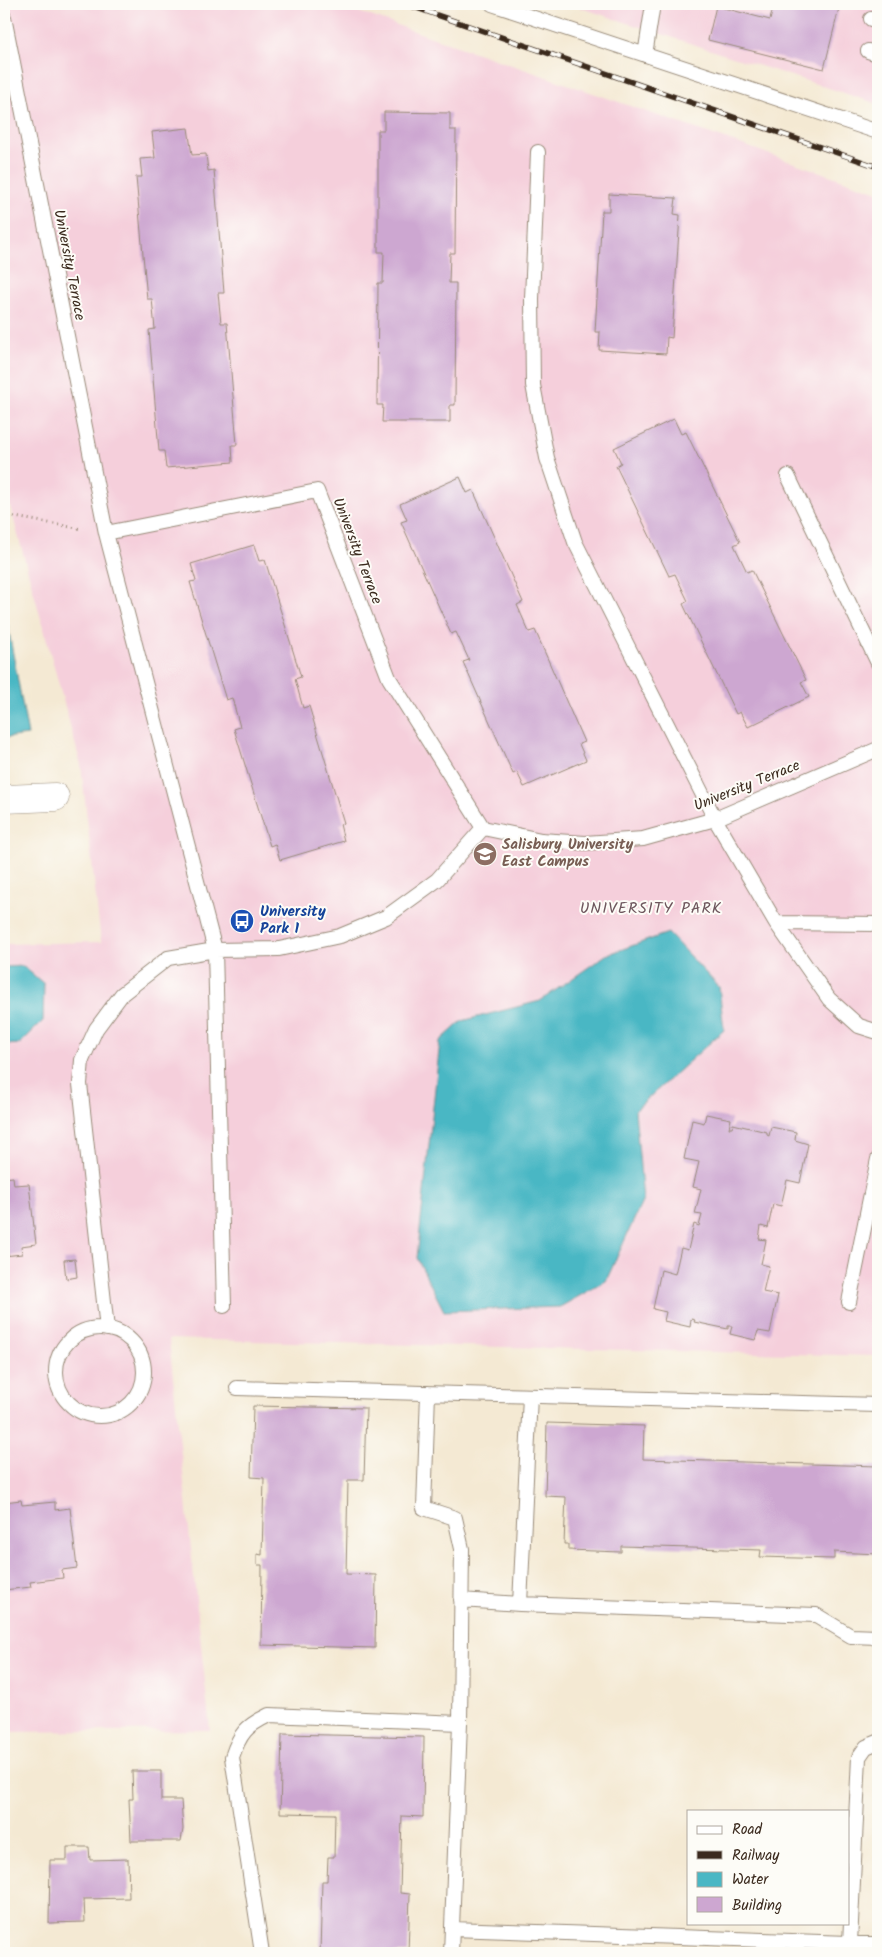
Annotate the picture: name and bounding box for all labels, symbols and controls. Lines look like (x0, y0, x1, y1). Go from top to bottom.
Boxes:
street label: University Terrace (46, 207, 92, 323)
street label: University Terrace (326, 494, 388, 608)
street label: University Terrace (690, 754, 804, 818)
place label: Salisbury University East Campus (502, 833, 634, 874)
school or university icon: Salisbury University East Campus (472, 841, 498, 867)
district label: UNIVERSITY PARK (580, 896, 722, 921)
place label: University Park 1 (260, 900, 326, 941)
bus stop icon: University Park 1 (229, 908, 255, 934)
legend (687, 1810, 850, 1924)
text: Road (732, 1818, 763, 1842)
text: Railway (732, 1844, 780, 1868)
text: Water (732, 1868, 769, 1892)
text: Building (732, 1894, 782, 1918)

